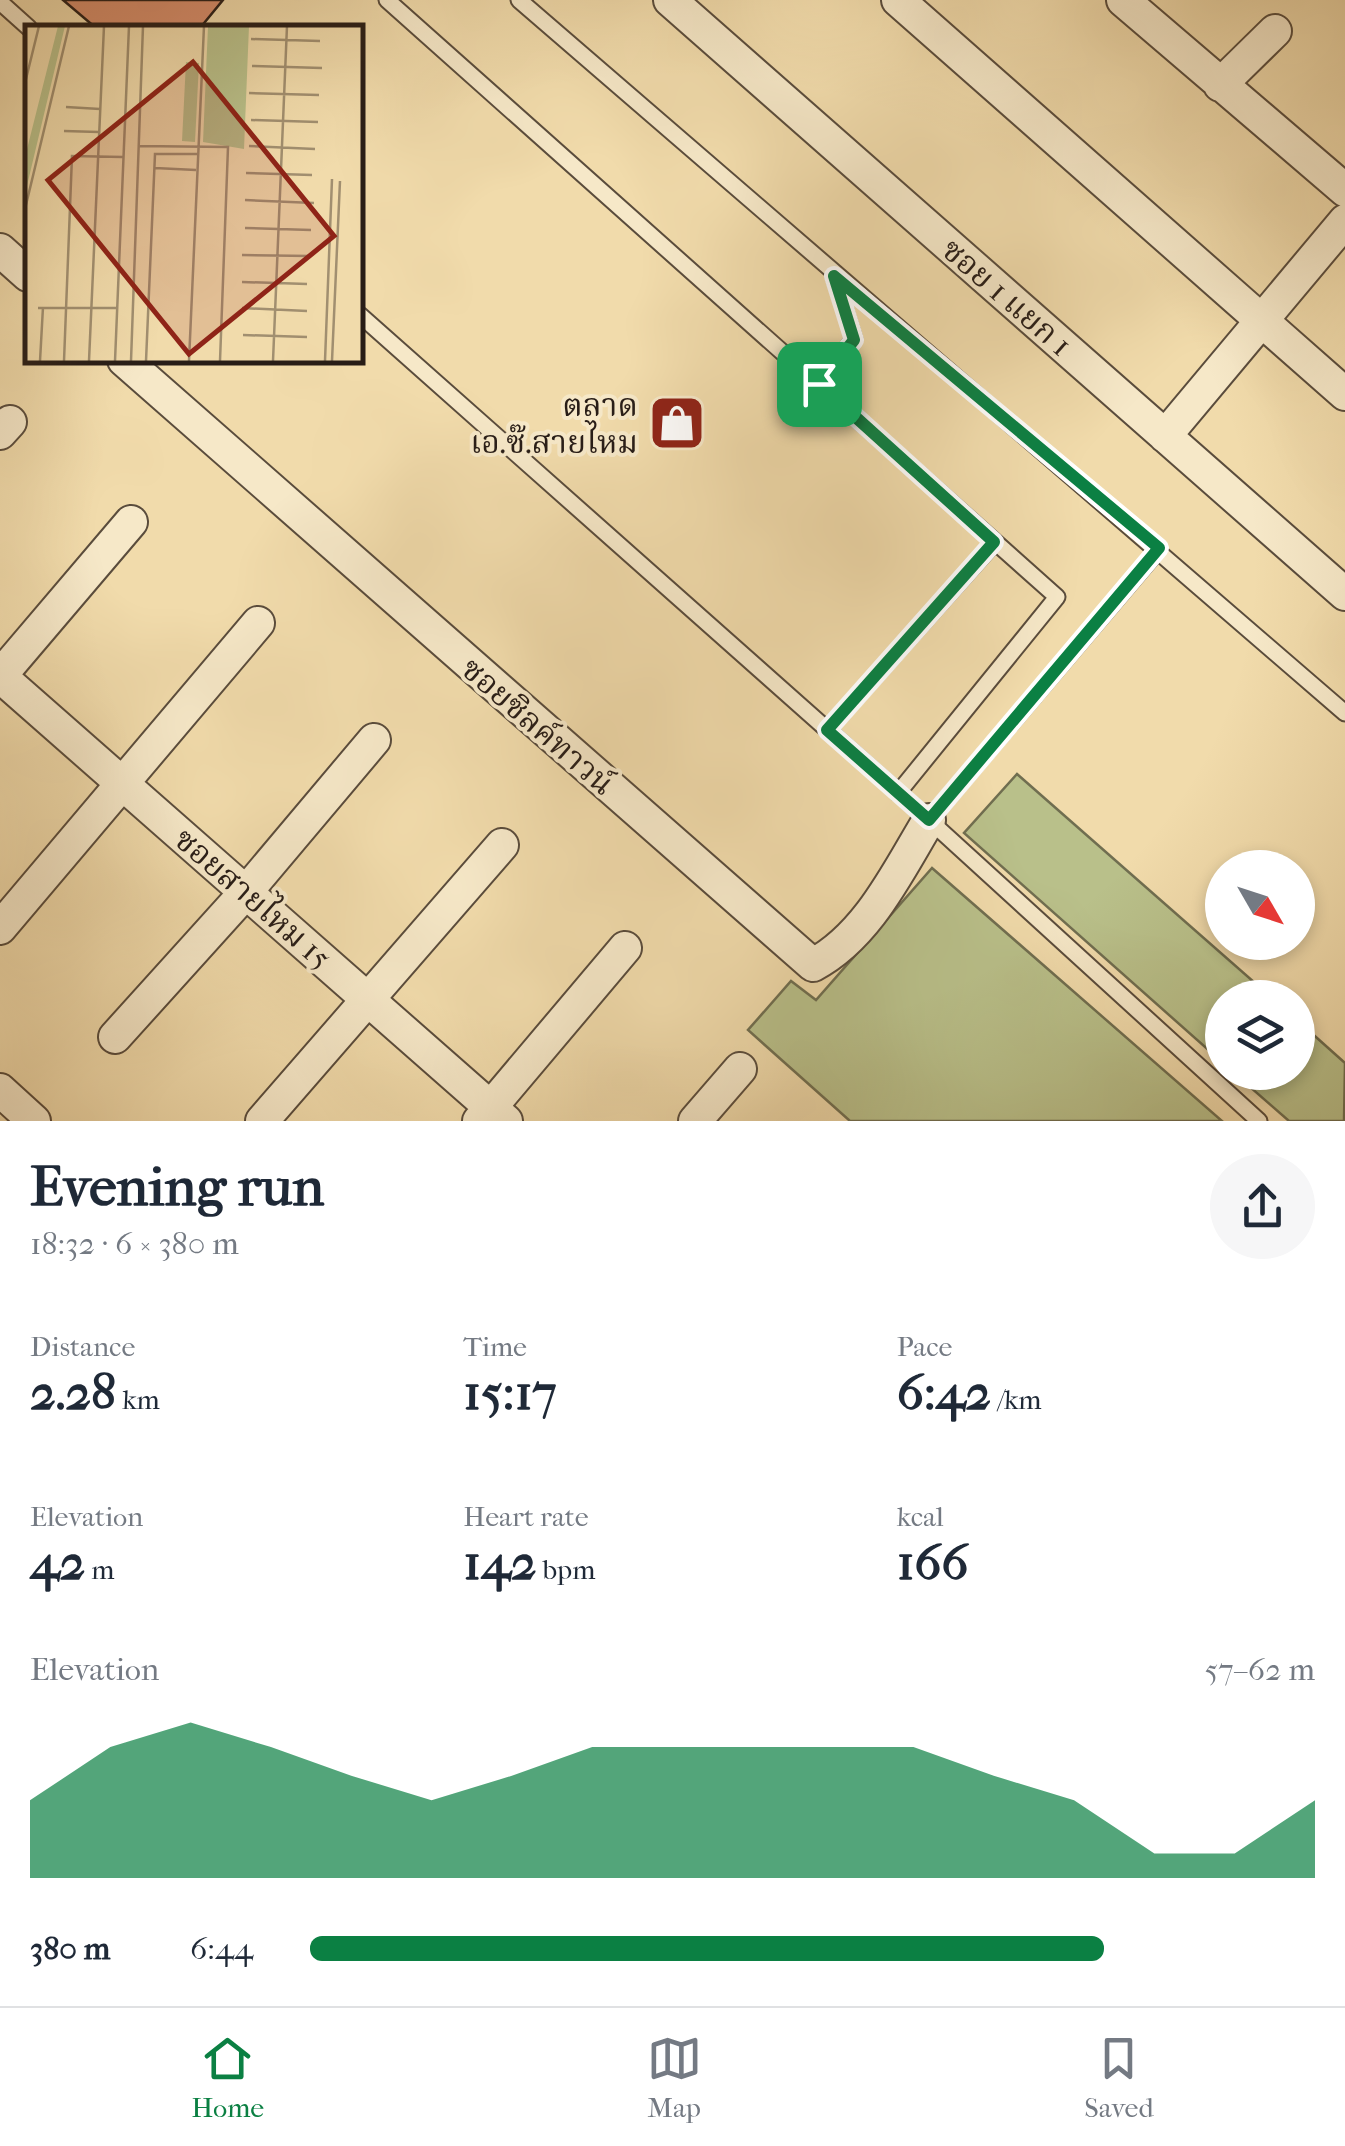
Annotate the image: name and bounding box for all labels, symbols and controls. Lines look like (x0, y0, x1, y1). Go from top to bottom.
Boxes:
inset map (25, 25, 362, 362)
street label: ซอย 1 แยก 1 (934, 231, 1079, 364)
pin (777, 342, 862, 427)
icon: arrive (792, 357, 847, 412)
place label: ตลาด เอ.ซ๊.สายไหม (470, 387, 638, 461)
shop icon: ตลาด เอ.ซ๊.สายไหม (647, 393, 707, 453)
street label: ซอยซิลค์ทาวน์ (454, 650, 622, 803)
street label: ซอยสายไหม 15 (167, 817, 341, 976)
north arrow (1205, 850, 1315, 960)
map controls (1205, 850, 1315, 1090)
button: layers (1205, 980, 1315, 1090)
button: share (1210, 1154, 1315, 1259)
text: Evening run (30, 1155, 324, 1219)
text: 18:32 · 6 × 380 m (30, 1225, 239, 1262)
text: Distance (30, 1330, 135, 1363)
text: Time (463, 1330, 527, 1363)
text: Pace (897, 1330, 952, 1363)
text: 2.28 (30, 1363, 116, 1422)
text: 15:17 (463, 1363, 557, 1422)
text: 6:42 (897, 1363, 991, 1422)
text: km (116, 1383, 160, 1416)
text: /km (991, 1383, 1042, 1416)
text: Elevation (30, 1500, 143, 1533)
text: Heart rate (463, 1500, 589, 1533)
text: kcal (897, 1500, 944, 1533)
text: 42 (30, 1533, 85, 1592)
text: 142 (463, 1533, 536, 1592)
text: 166 (897, 1533, 968, 1592)
text: m (85, 1553, 115, 1586)
text: bpm (536, 1553, 595, 1586)
text: Elevation (30, 1651, 159, 1688)
text: 57–62 m (1205, 1651, 1315, 1688)
text: 380 m (30, 1930, 110, 1967)
text: 6:44 (190, 1930, 253, 1967)
tab: Home (191, 2031, 264, 2124)
tab: Map (647, 2031, 702, 2124)
tab: Saved (1084, 2031, 1154, 2124)

